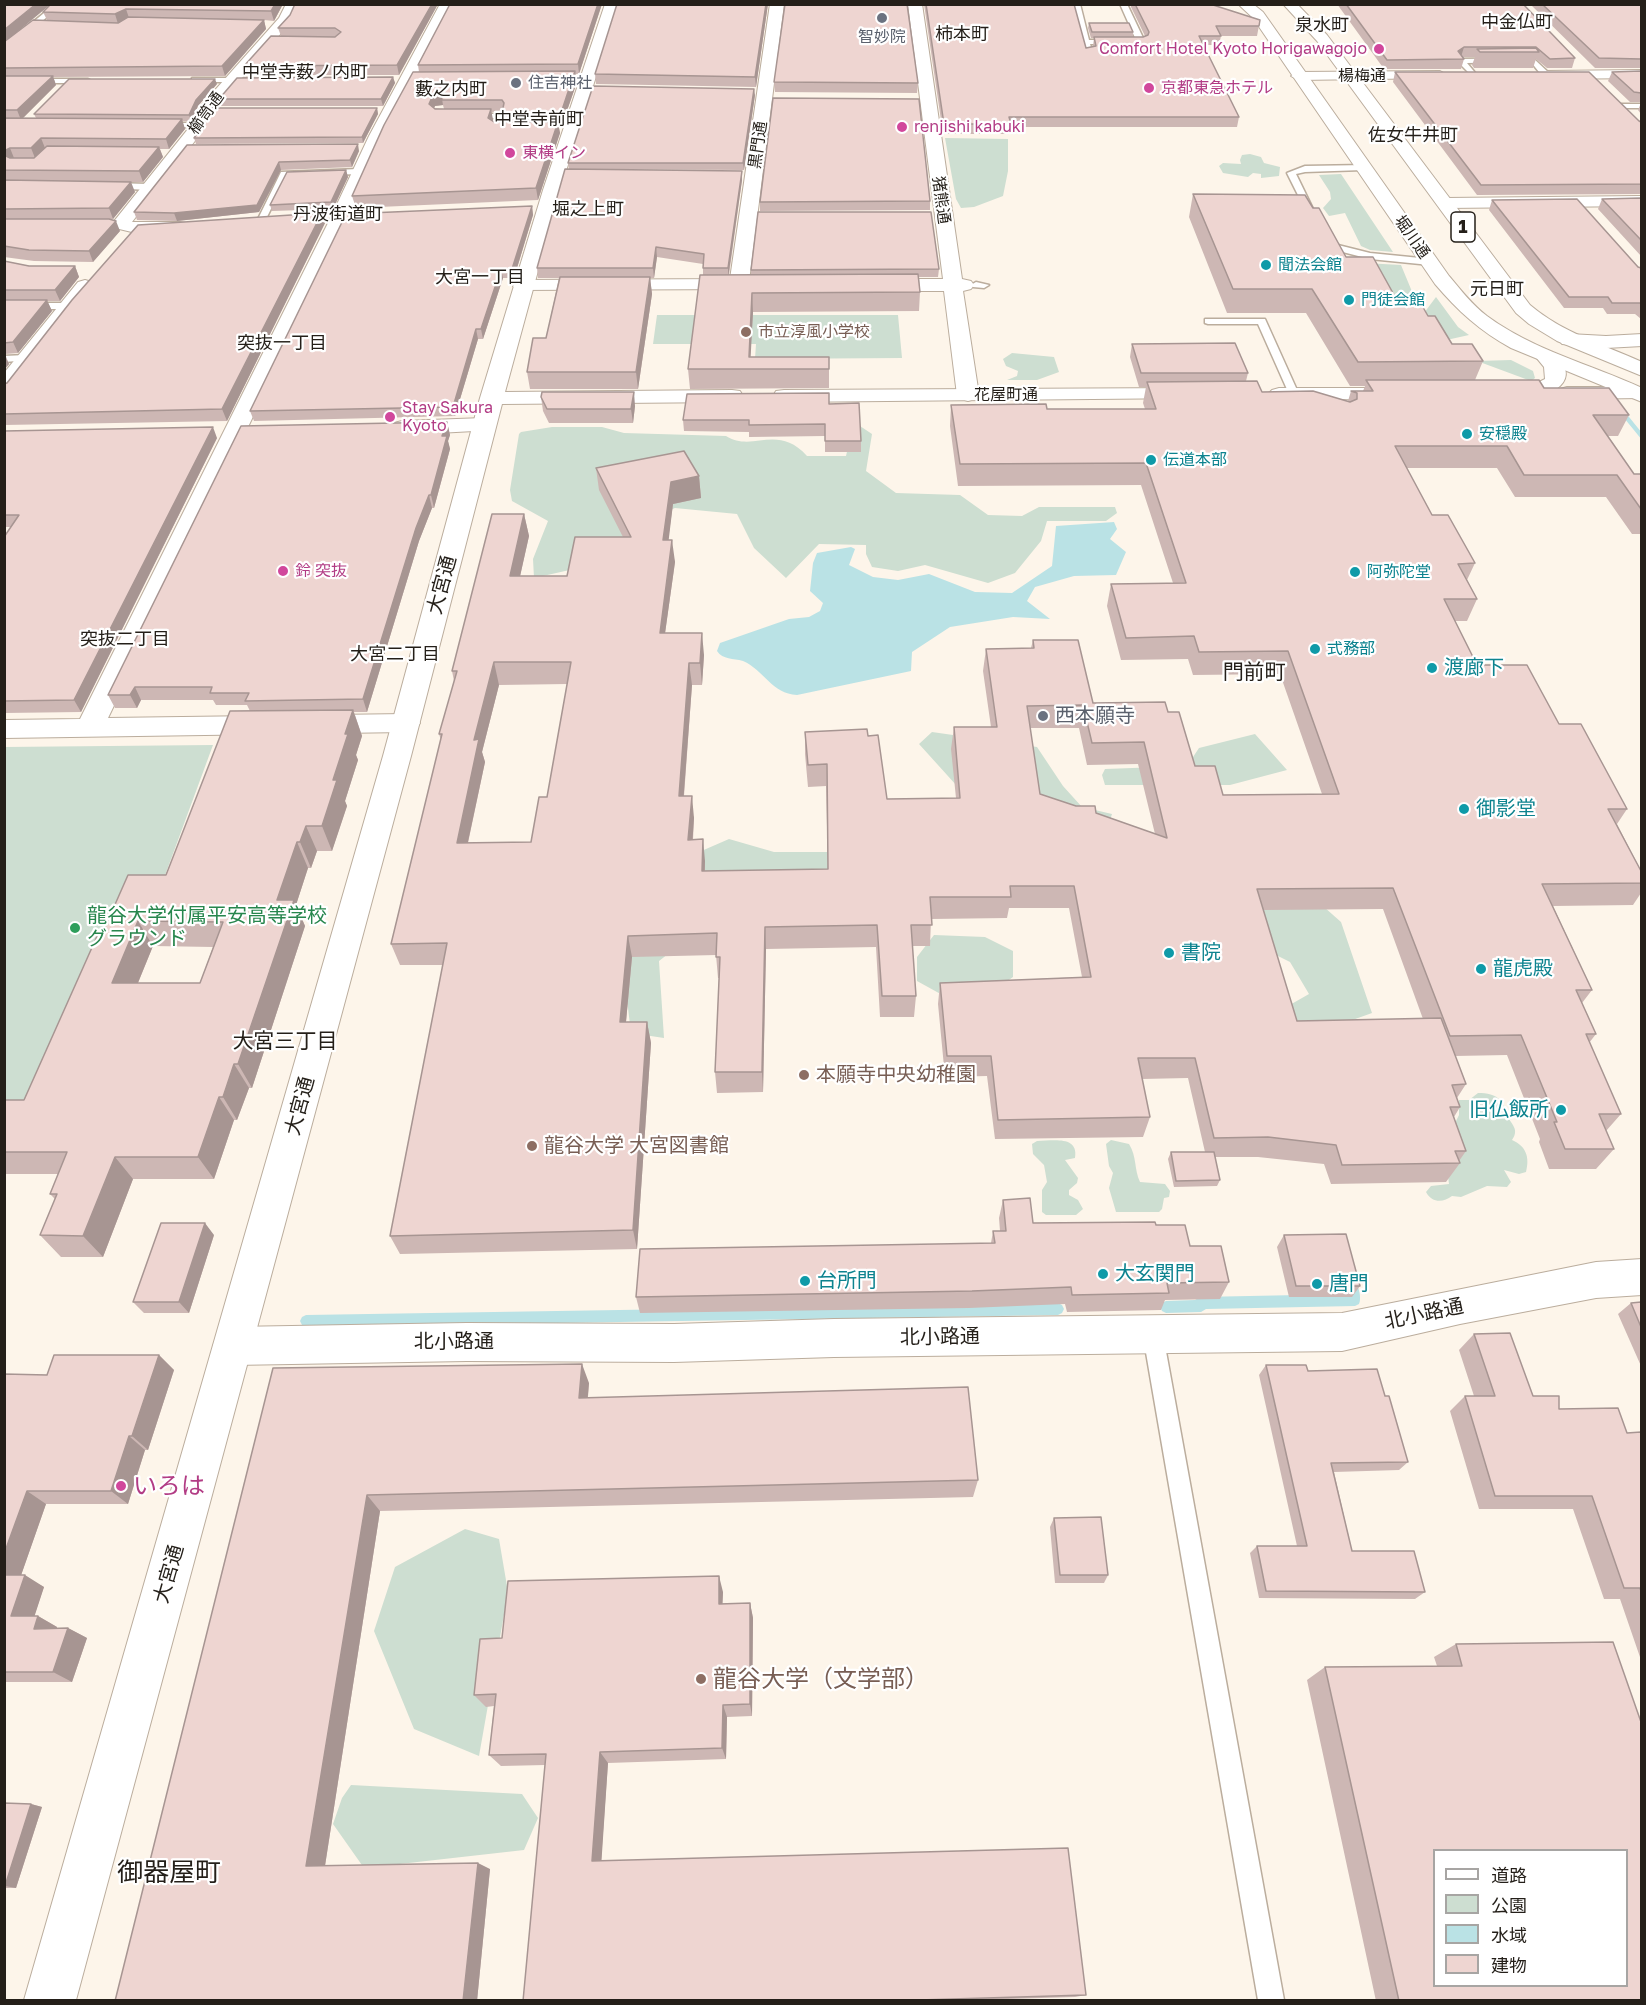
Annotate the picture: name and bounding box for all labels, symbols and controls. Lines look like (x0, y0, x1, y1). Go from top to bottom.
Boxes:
marker: 智妙院 (875, 11, 889, 25)
district label: 中金仏町 (1481, 11, 1553, 33)
district label: 泉水町 (1295, 14, 1349, 36)
district label: 柿本町 (935, 23, 989, 45)
place label: 智妙院 (858, 27, 906, 47)
place label: Comfort Hotel Kyoto Horigawagojo (1099, 39, 1367, 59)
marker: Comfort Hotel Kyoto Horigawagojo (1372, 42, 1386, 56)
district label: 中堂寺薮ノ内町 (242, 61, 368, 83)
street label: 楊梅通 (1338, 66, 1386, 86)
place label: 住吉神社 (528, 73, 592, 93)
marker: 住吉神社 (509, 76, 523, 90)
district label: 藪之内町 (415, 78, 487, 100)
place label: 京都東急ホテル (1161, 78, 1273, 98)
marker: 京都東急ホテル (1142, 81, 1156, 95)
street label: 櫛笥通 (184, 88, 228, 138)
district label: 中堂寺前町 (494, 108, 584, 130)
place label: renjishi kabuki (914, 117, 1025, 137)
street label: 黒門通 (745, 120, 771, 170)
marker: renjishi kabuki (895, 120, 909, 134)
district label: 佐女牛井町 (1368, 124, 1458, 146)
place label: 東横イン (522, 143, 586, 163)
marker: 東横イン (503, 146, 517, 160)
street label: 猪熊通 (928, 175, 954, 225)
district label: 堀之上町 (552, 198, 624, 220)
district label: 丹波街道町 (293, 203, 383, 225)
street label: 堀川通 (1390, 212, 1434, 262)
road number: 1 (1451, 212, 1475, 242)
place label: 聞法会館 (1278, 255, 1342, 275)
marker: 聞法会館 (1259, 258, 1273, 272)
district label: 大宮一丁目 (435, 266, 525, 288)
district label: 元日町 (1470, 278, 1524, 300)
place label: 門徒会館 (1361, 290, 1425, 310)
marker: 門徒会館 (1342, 293, 1356, 307)
place label: 市立淳風小学校 (758, 322, 870, 342)
marker: 市立淳風小学校 (739, 325, 753, 339)
district label: 突抜一丁目 (237, 332, 327, 354)
street label: 花屋町通 (974, 385, 1038, 405)
place label: Stay Sakura Kyoto (402, 398, 493, 436)
marker: Stay Sakura Kyoto (383, 410, 397, 424)
place label: 安穏殿 (1479, 424, 1527, 444)
marker: 安穏殿 (1460, 427, 1474, 441)
place label: 伝道本部 (1163, 450, 1227, 470)
marker: 伝道本部 (1144, 453, 1158, 467)
street label: 大宮通 (423, 553, 461, 617)
place label: 鈴 突抜 (295, 561, 347, 581)
place label: 阿弥陀堂 (1367, 562, 1431, 582)
marker: 鈴 突抜 (276, 564, 290, 578)
marker: 阿弥陀堂 (1348, 565, 1362, 579)
district label: 突抜二丁目 (80, 628, 170, 650)
place label: 式務部 (1327, 639, 1375, 659)
marker: 式務部 (1308, 642, 1322, 656)
district label: 大宮二丁目 (350, 643, 440, 665)
place label: 渡廊下 (1444, 656, 1504, 680)
district label: 門前町 (1223, 659, 1285, 685)
marker: 渡廊下 (1425, 661, 1439, 675)
place label: 西本願寺 (1055, 704, 1135, 728)
marker: 西本願寺 (1036, 709, 1050, 723)
place label: 御影堂 (1476, 797, 1536, 821)
marker: 御影堂 (1457, 802, 1471, 816)
place label: 龍谷大学付属平安高等学校 グラウンド (87, 904, 327, 951)
marker: 龍谷大学付属平安高等学校 グラウンド (68, 921, 82, 935)
place label: 書院 (1181, 941, 1221, 965)
marker: 書院 (1162, 946, 1176, 960)
place label: 龍虎殿 (1493, 957, 1553, 981)
marker: 龍虎殿 (1474, 962, 1488, 976)
district label: 大宮三丁目 (233, 1028, 337, 1054)
place label: 本願寺中央幼稚園 (816, 1063, 976, 1087)
marker: 本願寺中央幼稚園 (797, 1068, 811, 1082)
street label: 大宮通 (281, 1074, 319, 1138)
place label: 旧仏飯所 (1469, 1098, 1549, 1122)
marker: 旧仏飯所 (1554, 1103, 1568, 1117)
place label: 龍谷大学 大宮図書館 (544, 1134, 729, 1158)
marker: 龍谷大学 大宮図書館 (525, 1139, 539, 1153)
place label: 大玄関門 (1115, 1262, 1195, 1286)
marker: 大玄関門 (1096, 1267, 1110, 1281)
place label: 台所門 (817, 1269, 877, 1293)
place label: 唐門 (1329, 1272, 1369, 1296)
marker: 台所門 (798, 1274, 812, 1288)
marker: 唐門 (1310, 1277, 1324, 1291)
street label: 北小路通 (1382, 1294, 1466, 1334)
street label: 北小路通 (900, 1324, 980, 1350)
street label: 北小路通 (414, 1330, 494, 1354)
place label: いろは (133, 1472, 205, 1500)
marker: いろは (114, 1479, 128, 1493)
street label: 大宮通 (149, 1542, 189, 1606)
place label: 龍谷大学（文学部） (713, 1665, 929, 1693)
marker: 龍谷大学（文学部） (694, 1672, 708, 1686)
legend (1433, 1849, 1628, 1987)
district label: 御器屋町 (117, 1857, 221, 1889)
text: 道路 (1491, 1864, 1527, 1886)
text: 公園 (1491, 1894, 1527, 1916)
text: 水域 (1491, 1924, 1527, 1946)
text: 建物 (1491, 1954, 1527, 1976)

